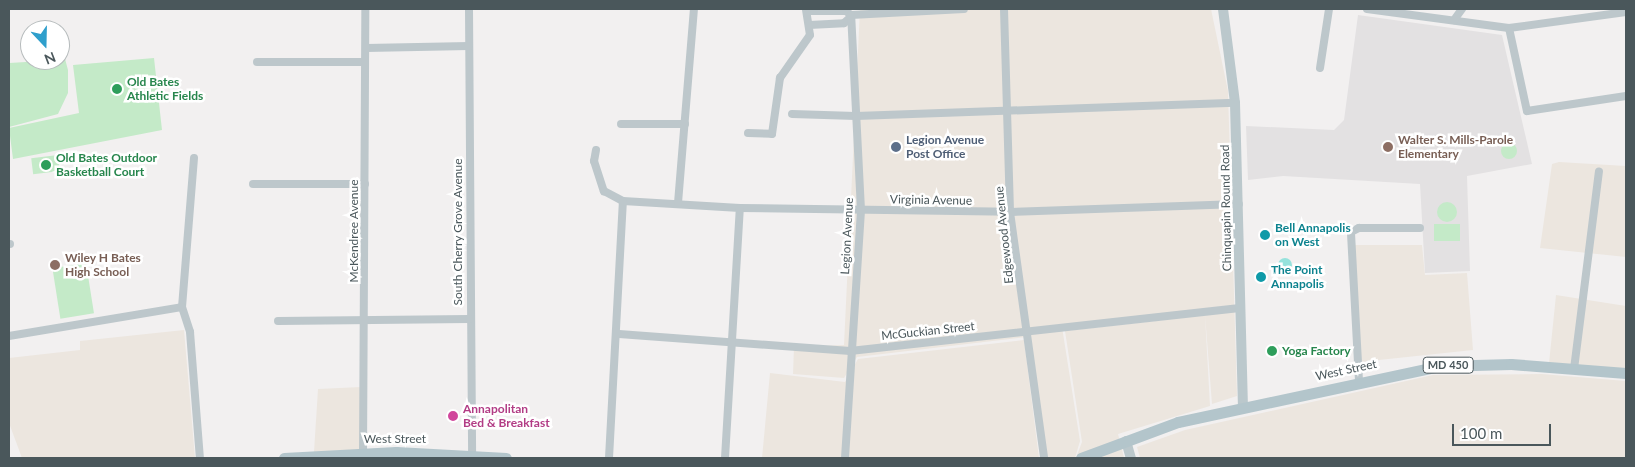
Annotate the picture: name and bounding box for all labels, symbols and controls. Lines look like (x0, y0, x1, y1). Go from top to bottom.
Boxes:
north arrow (20, 20, 70, 70)
text: N (42, 49, 58, 68)
place label: Old Bates Athletic Fields (127, 75, 203, 103)
marker: Old Bates Athletic Fields (111, 83, 123, 95)
place label: Legion Avenue Post Office (906, 133, 985, 161)
place label: Walter S. Mills-Parole Elementary (1398, 133, 1513, 161)
marker: Legion Avenue Post Office (890, 141, 902, 153)
marker: Walter S. Mills-Parole Elementary (1382, 141, 1394, 153)
street label: Chinquapin Round Road (1218, 145, 1234, 271)
place label: Old Bates Outdoor Basketball Court (56, 151, 157, 179)
street label: South Cherry Grove Avenue (451, 158, 465, 306)
marker: Old Bates Outdoor Basketball Court (40, 159, 52, 171)
street label: McKendree Avenue (347, 179, 361, 283)
street label: Edgewood Avenue (992, 185, 1016, 285)
street label: Virginia Avenue (890, 192, 972, 208)
street label: Legion Avenue (838, 197, 856, 275)
place label: Bell Annapolis on West (1275, 221, 1351, 249)
marker: Bell Annapolis on West (1259, 229, 1271, 241)
place label: Wiley H Bates High School (65, 251, 141, 279)
marker: Wiley H Bates High School (49, 259, 61, 271)
place label: The Point Annapolis (1271, 263, 1324, 291)
marker: The Point Annapolis (1255, 271, 1267, 283)
street label: McGuckian Street (881, 319, 975, 343)
place label: Yoga Factory (1282, 344, 1351, 358)
marker: Yoga Factory (1266, 345, 1278, 357)
street label: West Street (1314, 356, 1378, 384)
road number: MD 450 (1422, 356, 1474, 374)
place label: Annapolitan Bed & Breakfast (463, 402, 550, 430)
marker: Annapolitan Bed & Breakfast (447, 410, 459, 422)
scale bar (1455, 414, 1554, 446)
text: 100 m (1460, 424, 1502, 442)
street label: West Street (364, 432, 426, 446)

